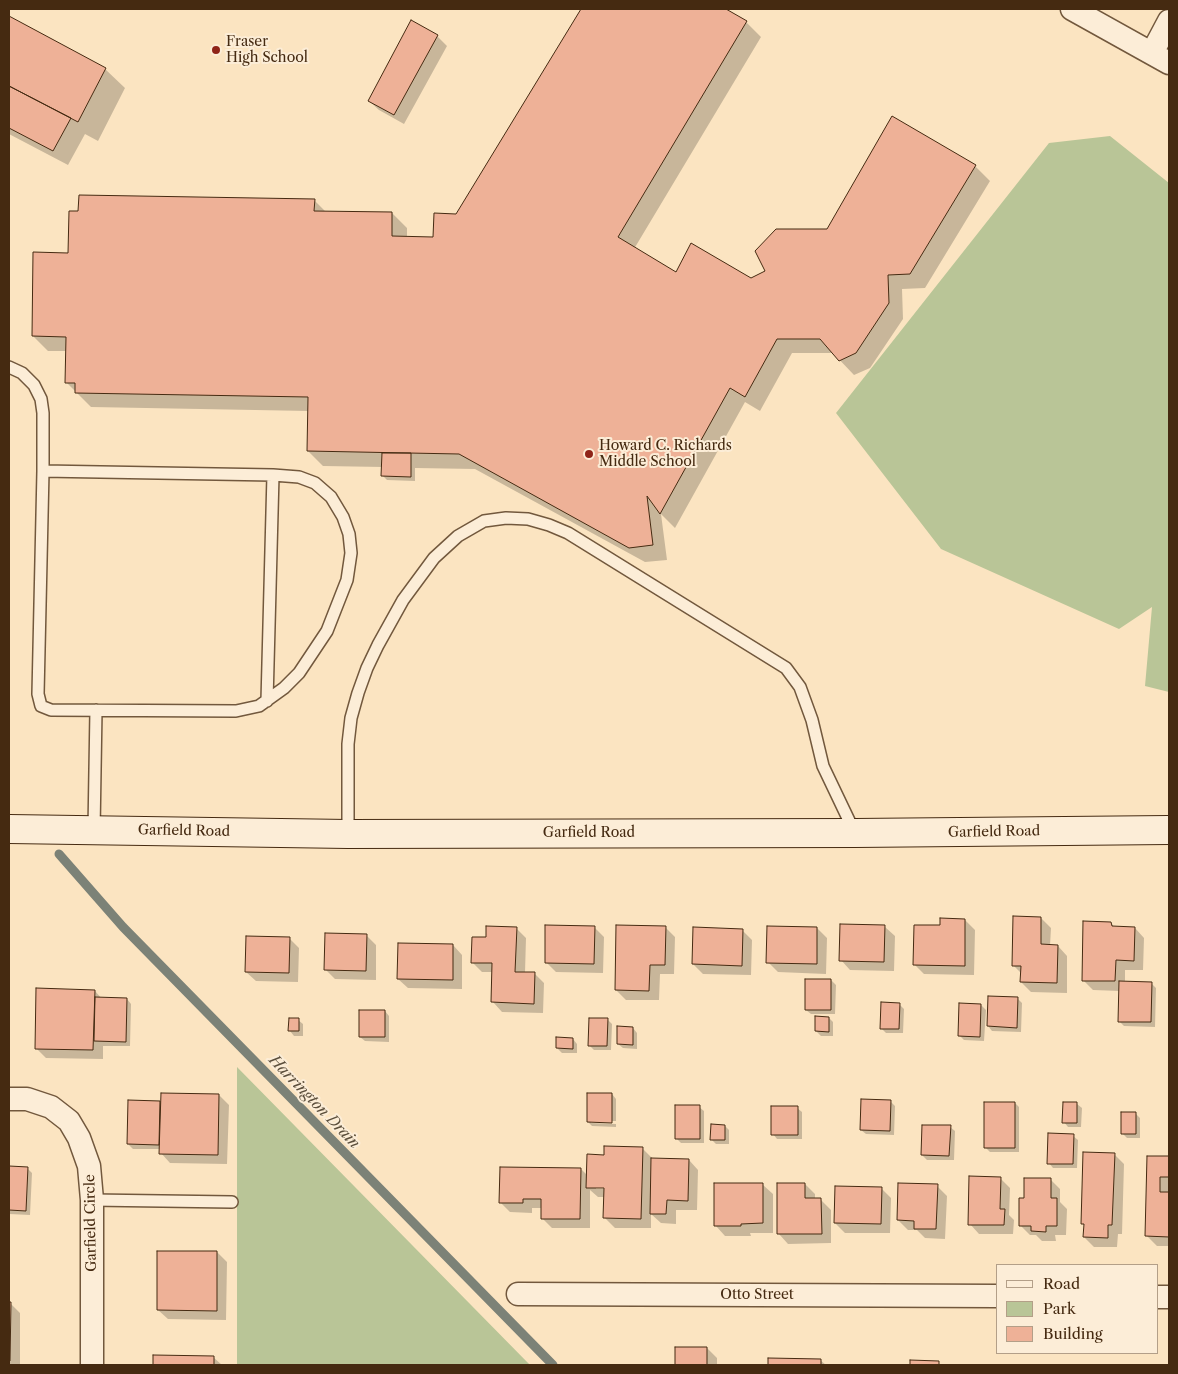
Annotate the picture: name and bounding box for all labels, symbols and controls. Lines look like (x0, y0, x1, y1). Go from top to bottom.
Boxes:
place label: Fraser High School (226, 34, 308, 66)
marker: Fraser High School (210, 44, 222, 56)
place label: Howard C. Richards Middle School (599, 438, 732, 471)
marker: Howard C. Richards Middle School (583, 448, 595, 460)
street label: Garfield Road (138, 822, 230, 840)
street label: Garfield Road (948, 823, 1040, 841)
street label: Garfield Road (543, 825, 635, 841)
water label: Harrington Drain (265, 1051, 363, 1153)
street label: Garfield Circle (82, 1174, 100, 1272)
legend (996, 1264, 1158, 1354)
text: Road (1043, 1274, 1080, 1293)
street label: Otto Street (720, 1287, 794, 1303)
text: Park (1043, 1299, 1076, 1318)
text: Building (1043, 1324, 1103, 1343)

